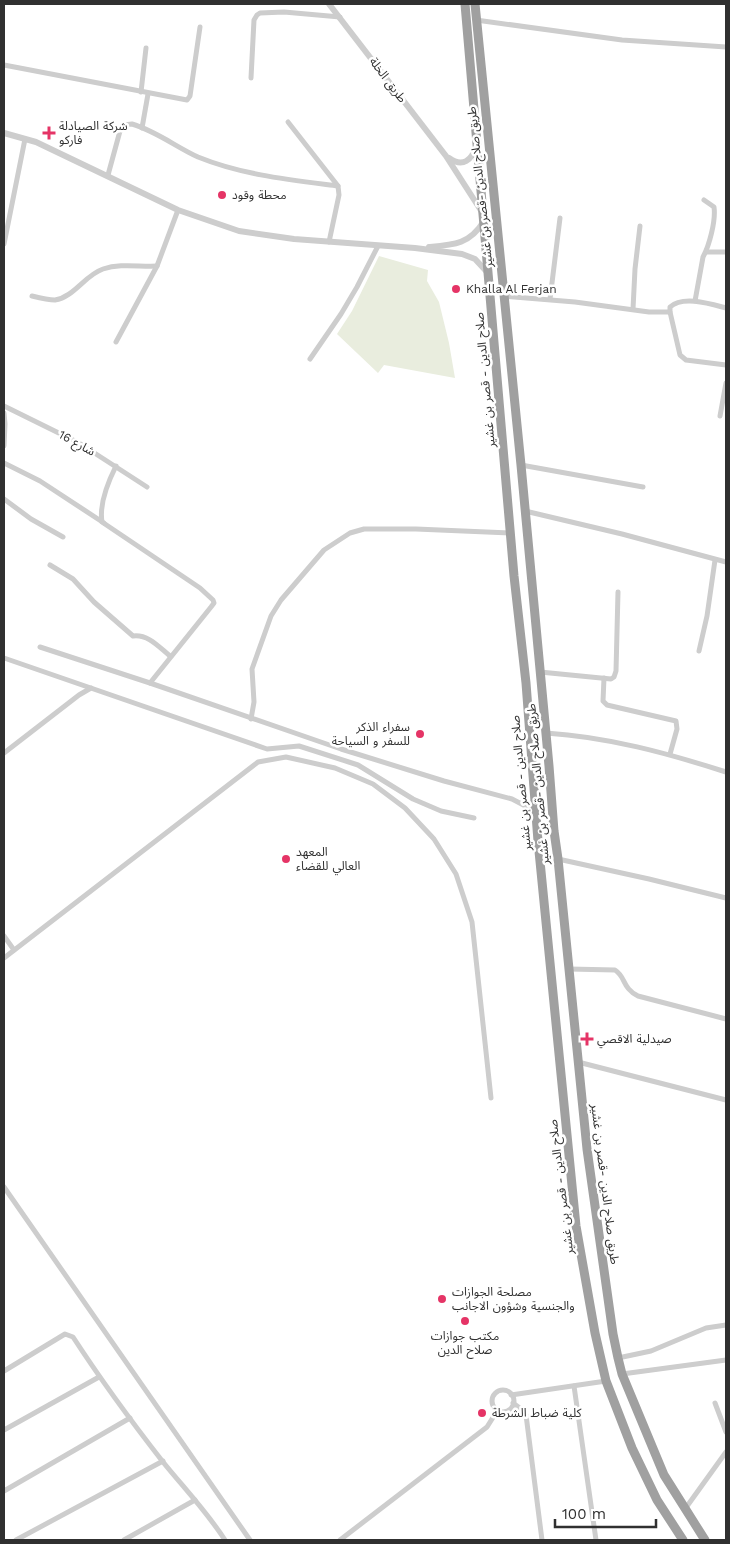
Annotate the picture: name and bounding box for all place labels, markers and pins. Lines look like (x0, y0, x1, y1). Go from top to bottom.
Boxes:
place label: شركة الصيادلة فاركو (59, 119, 128, 147)
marker: شركة الصيادلة فاركو (43, 127, 55, 139)
place label: محطة وقود (232, 188, 287, 202)
marker: محطة وقود (216, 189, 228, 201)
place label: Khalla Al Ferjan (466, 282, 557, 296)
marker: Khalla Al Ferjan (450, 283, 462, 295)
place label: سفراء الذكر للسفر و السياحة (332, 720, 410, 748)
marker: سفراء الذكر للسفر و السياحة (414, 728, 426, 740)
place label: المعهد العالي للقضاء (296, 845, 360, 876)
marker: المعهد العالي للقضاء (280, 853, 292, 865)
place label: صيدلية الاقصي (597, 1032, 672, 1049)
marker: صيدلية الاقصي (581, 1033, 593, 1045)
place label: مصلحة الجوازات والجنسية وشؤون الاجانب (452, 1285, 575, 1313)
marker: مصلحة الجوازات والجنسية وشؤون الاجانب (436, 1293, 448, 1305)
marker: مكتب جوازات صلاح الدين (459, 1315, 471, 1327)
place label: مكتب جوازات صلاح الدين (431, 1329, 499, 1359)
place label: كلية ضباط الشرطة (492, 1406, 583, 1420)
marker: كلية ضباط الشرطة (476, 1407, 488, 1419)

